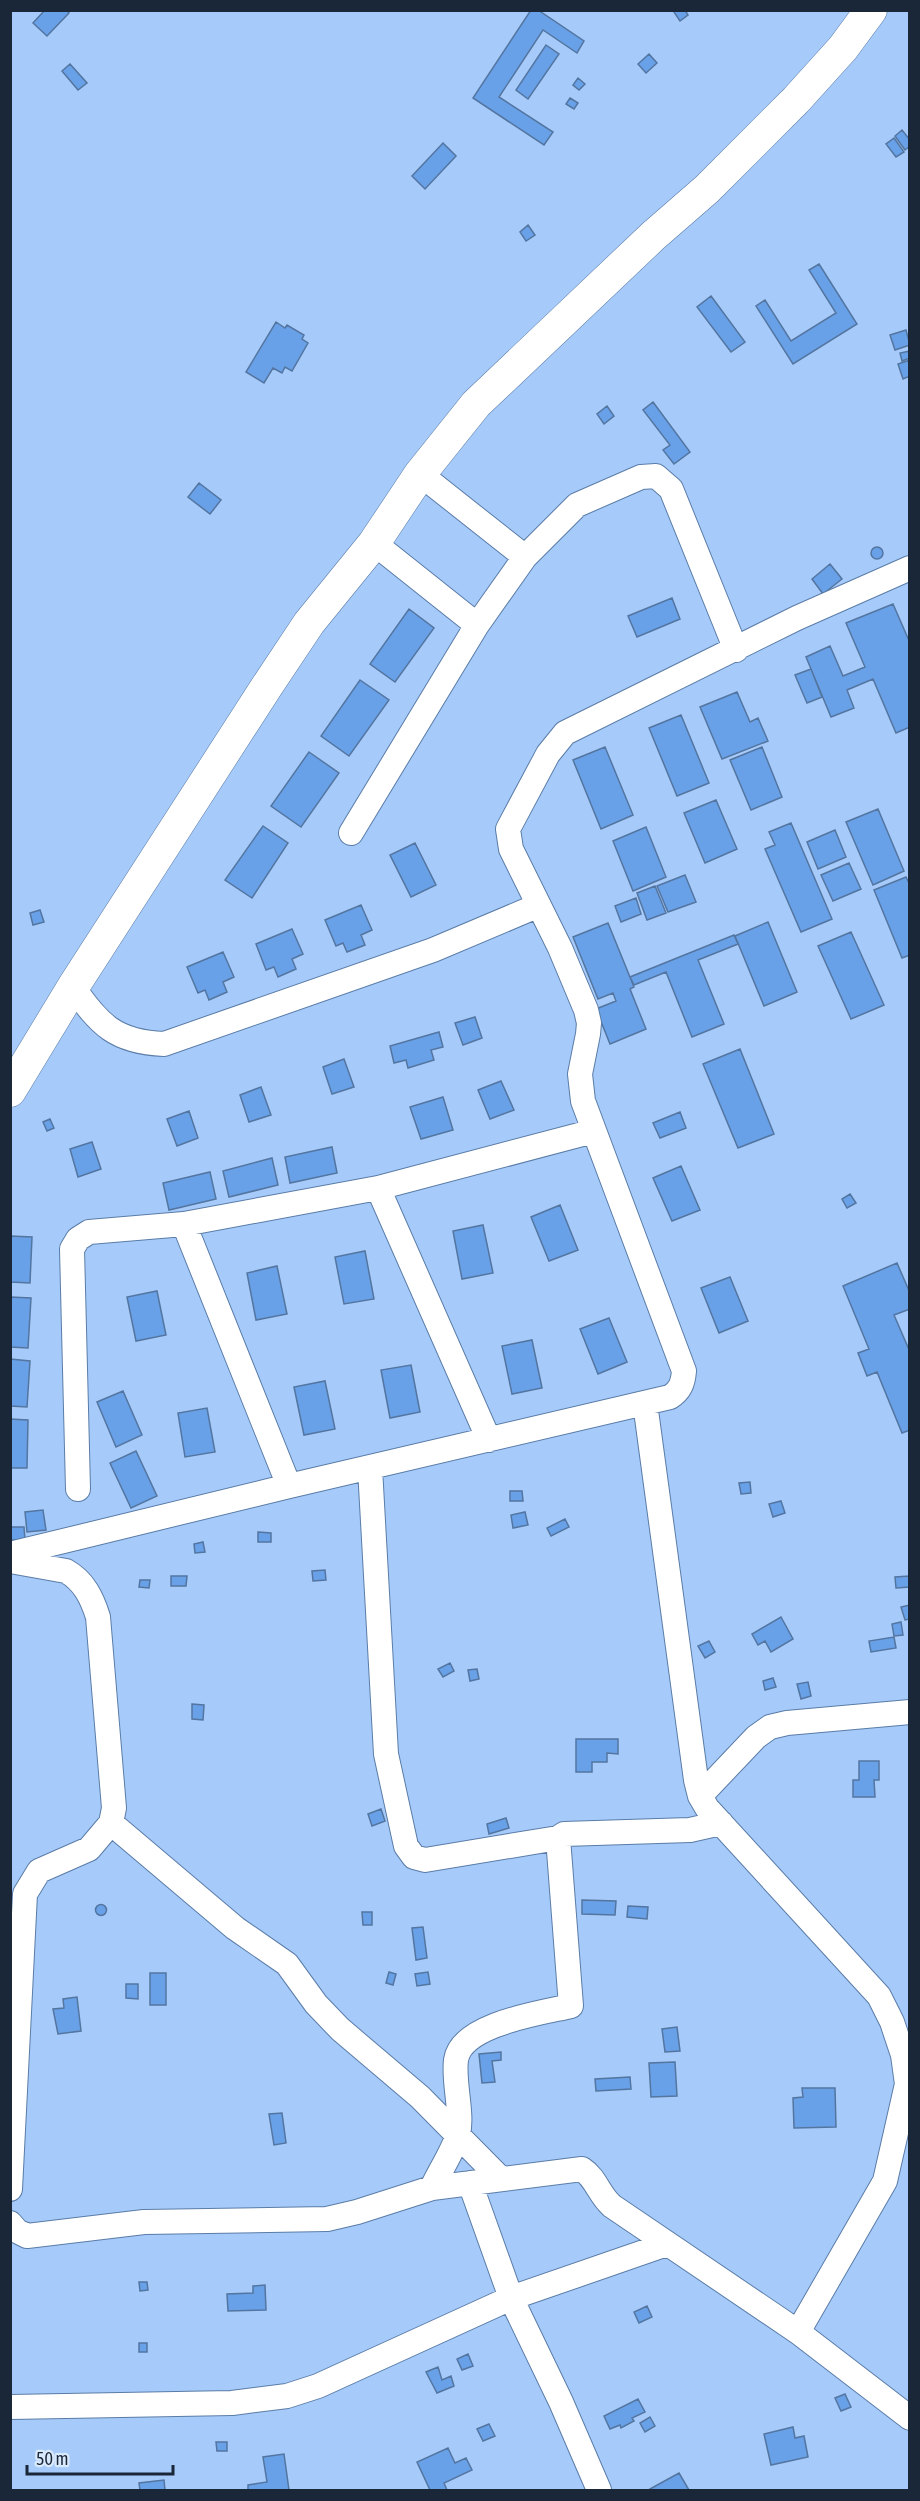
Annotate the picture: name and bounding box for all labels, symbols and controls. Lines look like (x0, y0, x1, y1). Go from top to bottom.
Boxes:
scale bar (27, 2438, 172, 2476)
text: 50 m (36, 2448, 68, 2469)

